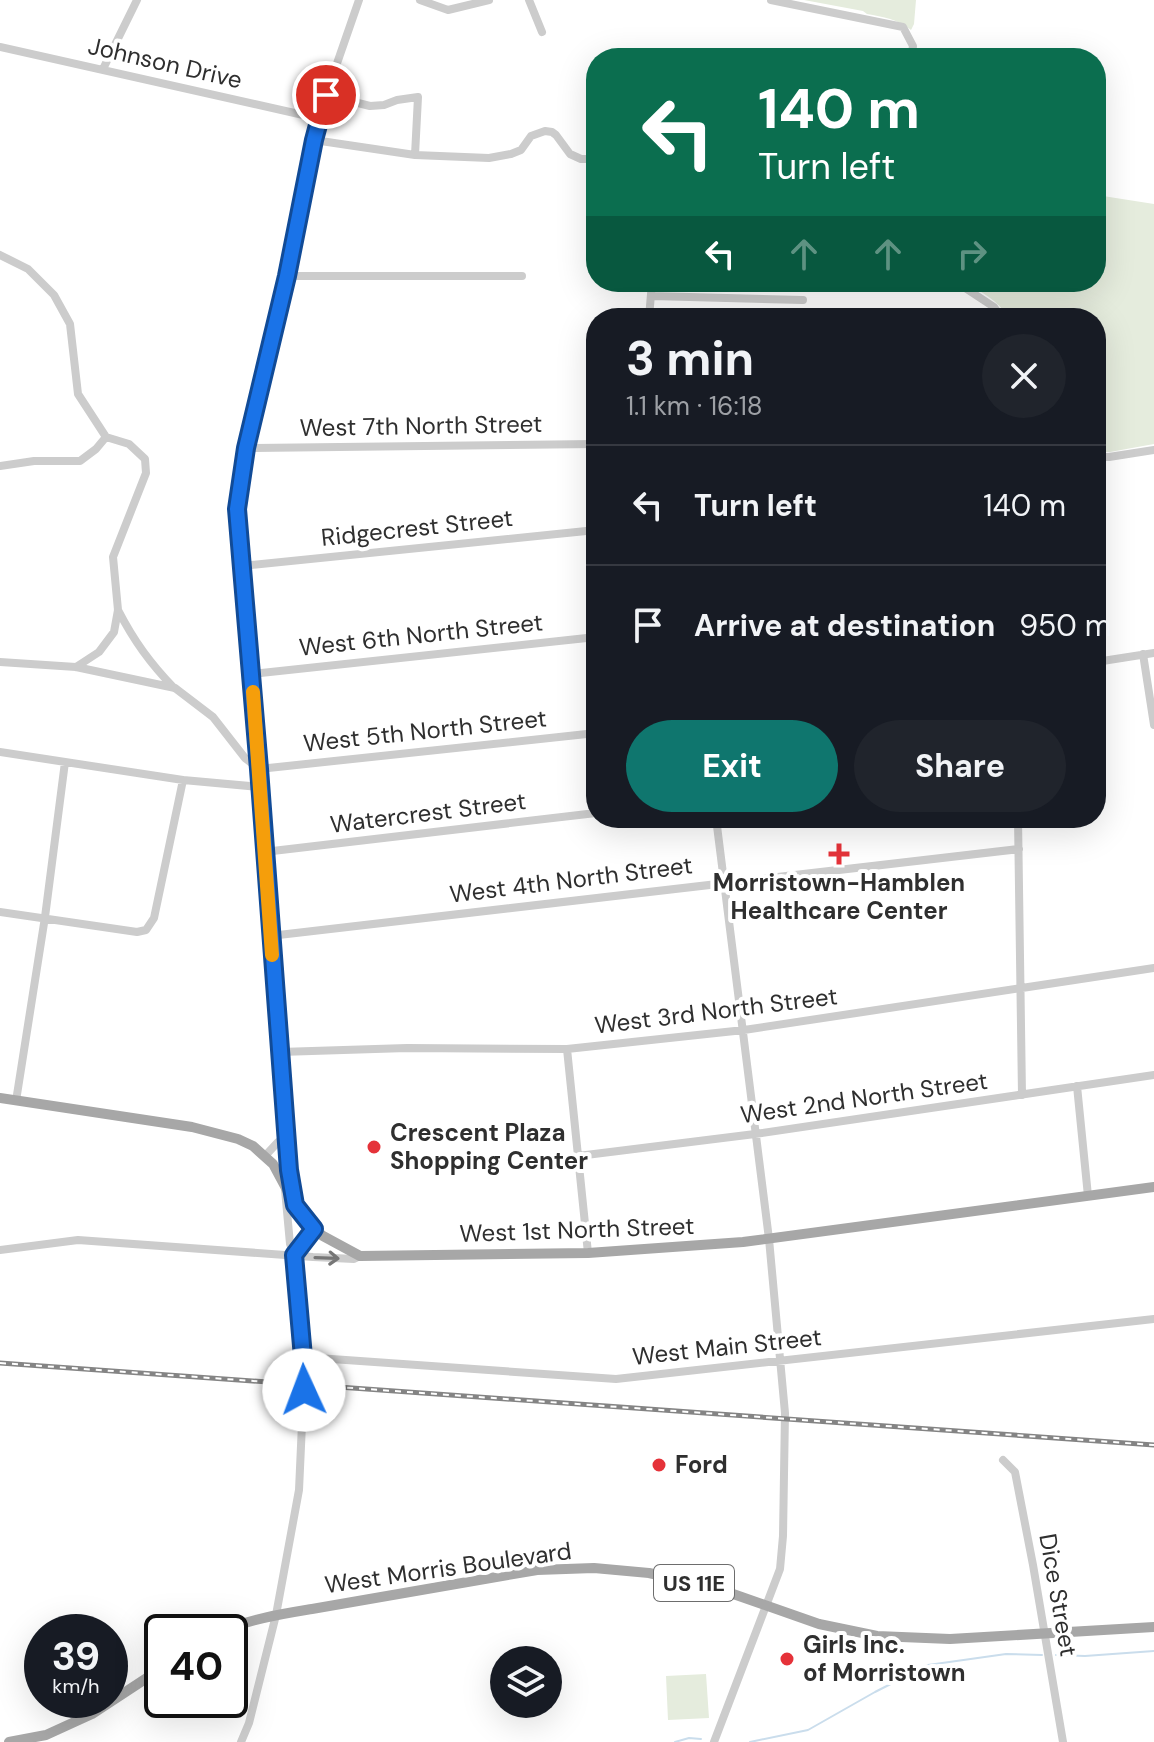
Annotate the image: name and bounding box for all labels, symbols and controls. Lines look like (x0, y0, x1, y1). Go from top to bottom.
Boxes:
street label: Johnson Drive (85, 30, 245, 95)
pin (292, 61, 360, 129)
text: 140 m (758, 72, 920, 145)
icon: arrive (304, 73, 348, 117)
icon: left (626, 80, 730, 184)
text: Turn left (758, 143, 895, 190)
icon: left (698, 232, 742, 276)
icon: ahead (782, 232, 826, 276)
icon: ahead (866, 232, 910, 276)
icon: right (950, 232, 994, 276)
text: 3 min (626, 327, 754, 390)
button: close (982, 334, 1066, 418)
text: 1.1 km · 16:18 (626, 389, 763, 423)
street label: West 7th North Street (299, 408, 543, 443)
icon: left (626, 483, 670, 527)
text: Turn left (694, 486, 817, 525)
text: 140 m (983, 486, 1066, 525)
street label: Ridgecrest Street (319, 502, 514, 553)
icon: arrive (626, 603, 670, 647)
street label: West 6th North Street (298, 606, 544, 663)
text: Arrive at destination (694, 606, 995, 645)
text: 950 m (1019, 606, 1112, 645)
street label: West 5th North Street (302, 702, 548, 759)
button: Exit (626, 720, 838, 812)
button: Share (854, 720, 1066, 812)
street label: Watercrest Street (328, 785, 528, 840)
marker: Morristown-Hamblen Healthcare Center (828, 843, 850, 865)
street label: West 4th North Street (448, 849, 694, 910)
place label: Morristown-Hamblen Healthcare Center (713, 867, 965, 926)
street label: West 3rd North Street (593, 980, 839, 1041)
street label: West 2nd North Street (738, 1065, 990, 1130)
place label: Crescent Plaza Shopping Center (390, 1117, 588, 1176)
marker: Crescent Plaza Shopping Center (365, 1138, 383, 1156)
street label: West 1st North Street (459, 1210, 695, 1249)
one-way arrow (313, 1251, 340, 1266)
street label: West Main Street (631, 1321, 823, 1372)
position arrow (262, 1348, 346, 1432)
place label: Ford (675, 1449, 728, 1480)
marker: Ford (650, 1456, 668, 1474)
street label: Dice Street (1032, 1531, 1085, 1659)
street label: West Morris Boulevard (323, 1535, 573, 1600)
road number: US 11E (654, 1565, 734, 1601)
speed limit sign: 40 (144, 1614, 248, 1718)
place label: Girls Inc. of Morristown (803, 1629, 966, 1688)
text: 39 (52, 1630, 100, 1682)
map controls (490, 1646, 562, 1718)
button: layers (490, 1646, 562, 1718)
marker: Girls Inc. of Morristown (778, 1650, 796, 1668)
text: km/h (52, 1673, 100, 1699)

